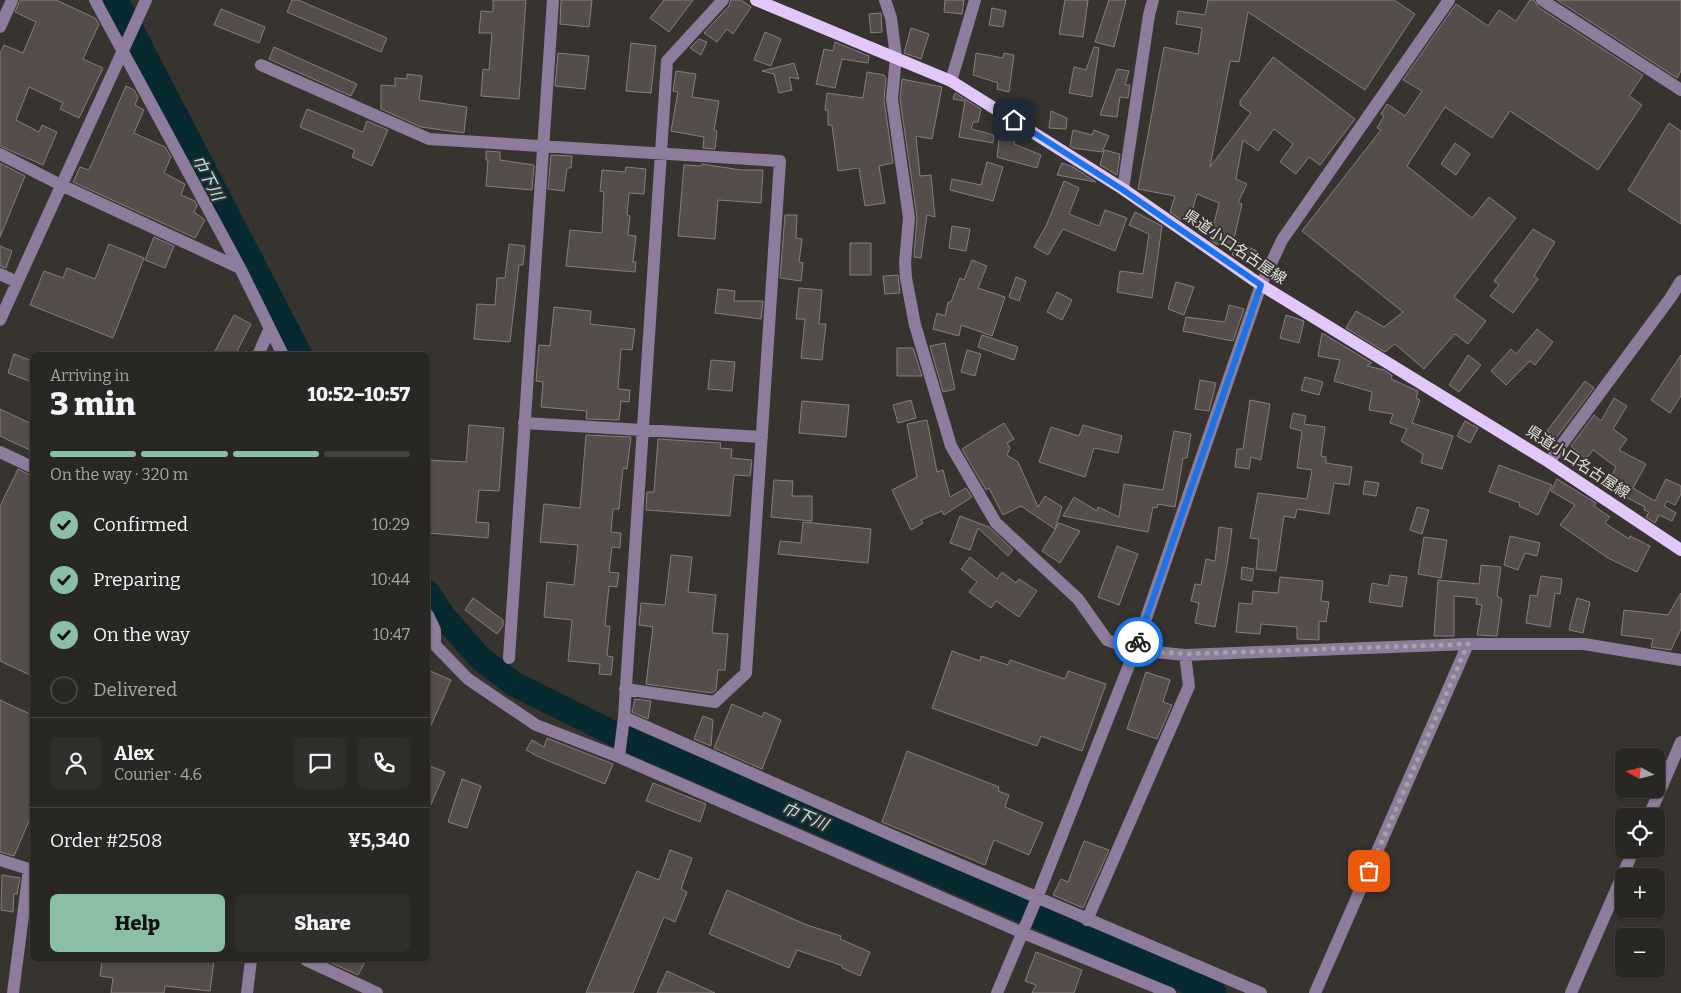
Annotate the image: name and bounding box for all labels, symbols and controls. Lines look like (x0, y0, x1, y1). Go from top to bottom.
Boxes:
pin (993, 99, 1035, 141)
icon: home (1000, 106, 1028, 134)
water label: 巾下川 (189, 152, 228, 205)
street label: 県道小口名古屋線 (1180, 206, 1290, 288)
text: Arriving in (50, 366, 129, 385)
text: 10:52–10:57 (308, 383, 410, 406)
text: 3 min (50, 385, 136, 423)
street label: 県道小口名古屋線 (1523, 422, 1633, 502)
text: On the way · 320 m (50, 465, 188, 484)
icon: check (50, 511, 78, 539)
text: Confirmed (93, 513, 188, 536)
text: 10:29 (372, 515, 410, 534)
icon: check (50, 566, 78, 594)
text: Preparing (93, 568, 181, 591)
text: 10:44 (371, 570, 410, 589)
courier (1113, 617, 1163, 667)
icon: check (50, 621, 78, 649)
text: On the way (93, 623, 190, 646)
text: 10:47 (373, 625, 410, 644)
icon: bike (1124, 628, 1152, 656)
text: Delivered (93, 678, 177, 701)
button: person (50, 737, 102, 789)
button: chat (294, 737, 346, 789)
button: phone (358, 737, 410, 789)
text: Alex (114, 742, 154, 765)
north arrow (1615, 748, 1665, 798)
map controls (1615, 748, 1665, 978)
text: Courier · 4.6 (114, 765, 202, 784)
water label: 巾下川 (779, 798, 833, 835)
button: locate (1615, 808, 1665, 858)
text: Order #2508 (50, 829, 162, 852)
text: ¥5,340 (348, 829, 410, 852)
pin (1348, 850, 1390, 892)
icon: bag (1355, 857, 1383, 885)
button: + (1615, 868, 1665, 918)
button: Help (50, 894, 225, 952)
button: Share (235, 894, 410, 952)
button: − (1615, 928, 1665, 978)

